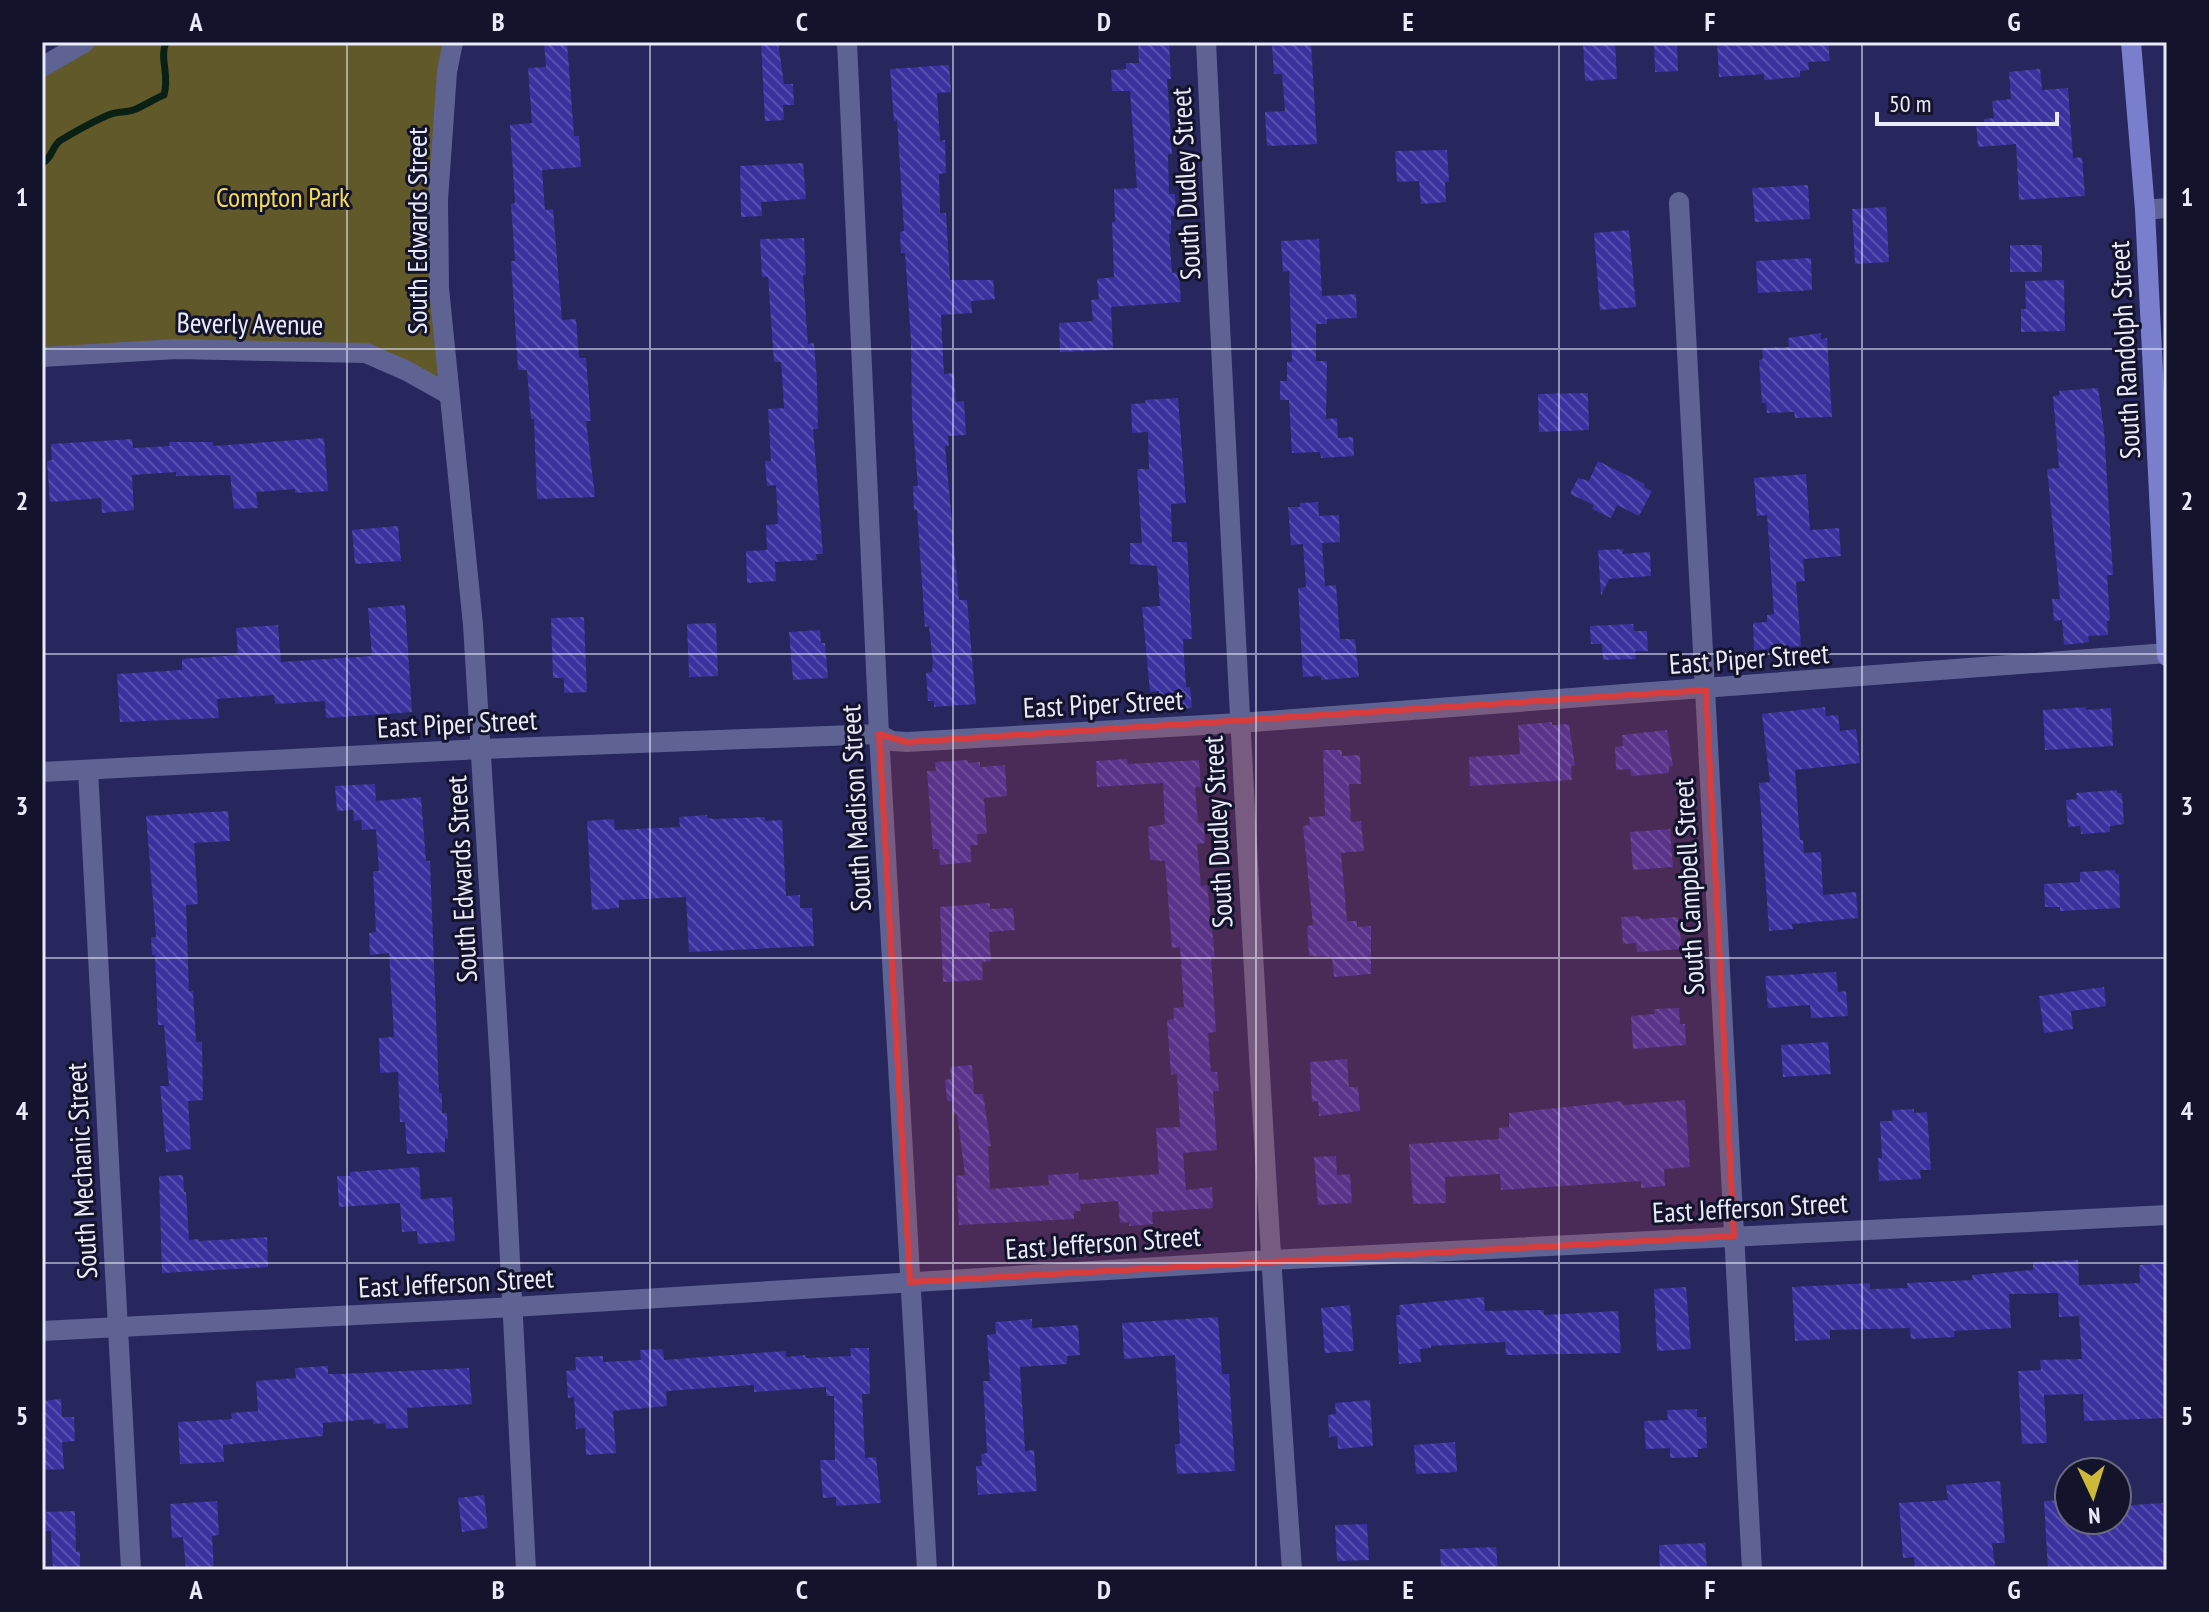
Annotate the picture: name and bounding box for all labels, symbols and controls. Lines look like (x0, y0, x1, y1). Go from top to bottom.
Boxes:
text: A (188, 5, 203, 38)
text: B (492, 5, 505, 38)
text: C (796, 5, 808, 38)
text: D (1097, 5, 1111, 38)
text: E (1402, 5, 1414, 38)
text: F (1705, 5, 1716, 38)
text: G (2007, 5, 2021, 38)
scale bar (1877, 76, 2057, 126)
street label: South Dudley Street (1161, 87, 1209, 281)
text: 50 m (1889, 88, 1931, 119)
street label: South Edwards Street (398, 127, 435, 335)
park label: Compton Park (216, 178, 350, 215)
text: 1 (16, 180, 28, 213)
text: 1 (2181, 180, 2193, 213)
street label: South Randolph Street (2100, 240, 2148, 460)
street label: Beverly Avenue (176, 303, 324, 343)
text: 2 (16, 484, 28, 517)
text: 2 (2181, 484, 2193, 517)
street label: East Piper Street (1668, 634, 1831, 682)
street label: East Piper Street (1022, 680, 1184, 726)
street label: East Piper Street (376, 700, 538, 746)
street label: South Madison Street (831, 703, 879, 912)
street label: South Dudley Street (1193, 735, 1241, 929)
street label: South Edwards Street (437, 774, 485, 983)
street label: South Campbell Street (1664, 777, 1712, 996)
text: 3 (16, 789, 28, 822)
text: 3 (2181, 789, 2193, 822)
street label: South Mechanic Street (57, 1062, 105, 1280)
text: 4 (16, 1094, 29, 1127)
text: 4 (2181, 1094, 2194, 1127)
street label: East Jefferson Street (1651, 1183, 1849, 1231)
street label: East Jefferson Street (1004, 1217, 1202, 1267)
street label: East Jefferson Street (357, 1258, 555, 1306)
text: 5 (16, 1399, 28, 1432)
text: 5 (2181, 1399, 2193, 1432)
north arrow (2053, 1456, 2133, 1536)
text: N (2087, 1502, 2101, 1530)
text: A (188, 1573, 203, 1606)
text: B (492, 1573, 505, 1606)
text: C (796, 1573, 808, 1606)
text: D (1097, 1573, 1111, 1606)
text: E (1402, 1573, 1414, 1606)
text: F (1705, 1573, 1716, 1606)
text: G (2007, 1573, 2021, 1606)

